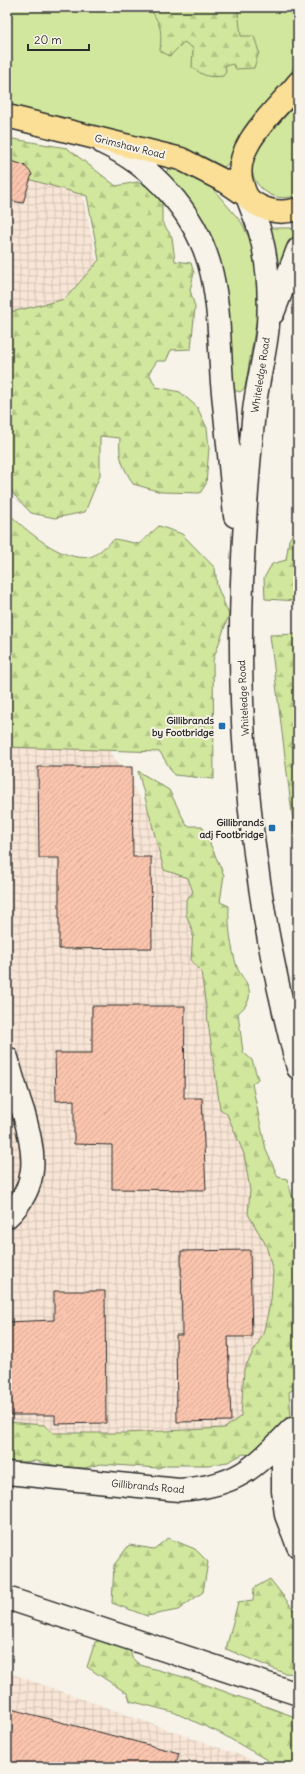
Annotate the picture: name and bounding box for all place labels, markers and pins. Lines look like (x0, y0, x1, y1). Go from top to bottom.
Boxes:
place label: Gillibrands by Footbridge (152, 714, 215, 739)
marker: Gillibrands by Footbridge (217, 721, 227, 731)
place label: Gillibrands adj Footbridge (199, 816, 265, 841)
marker: Gillibrands adj Footbridge (267, 823, 277, 833)

